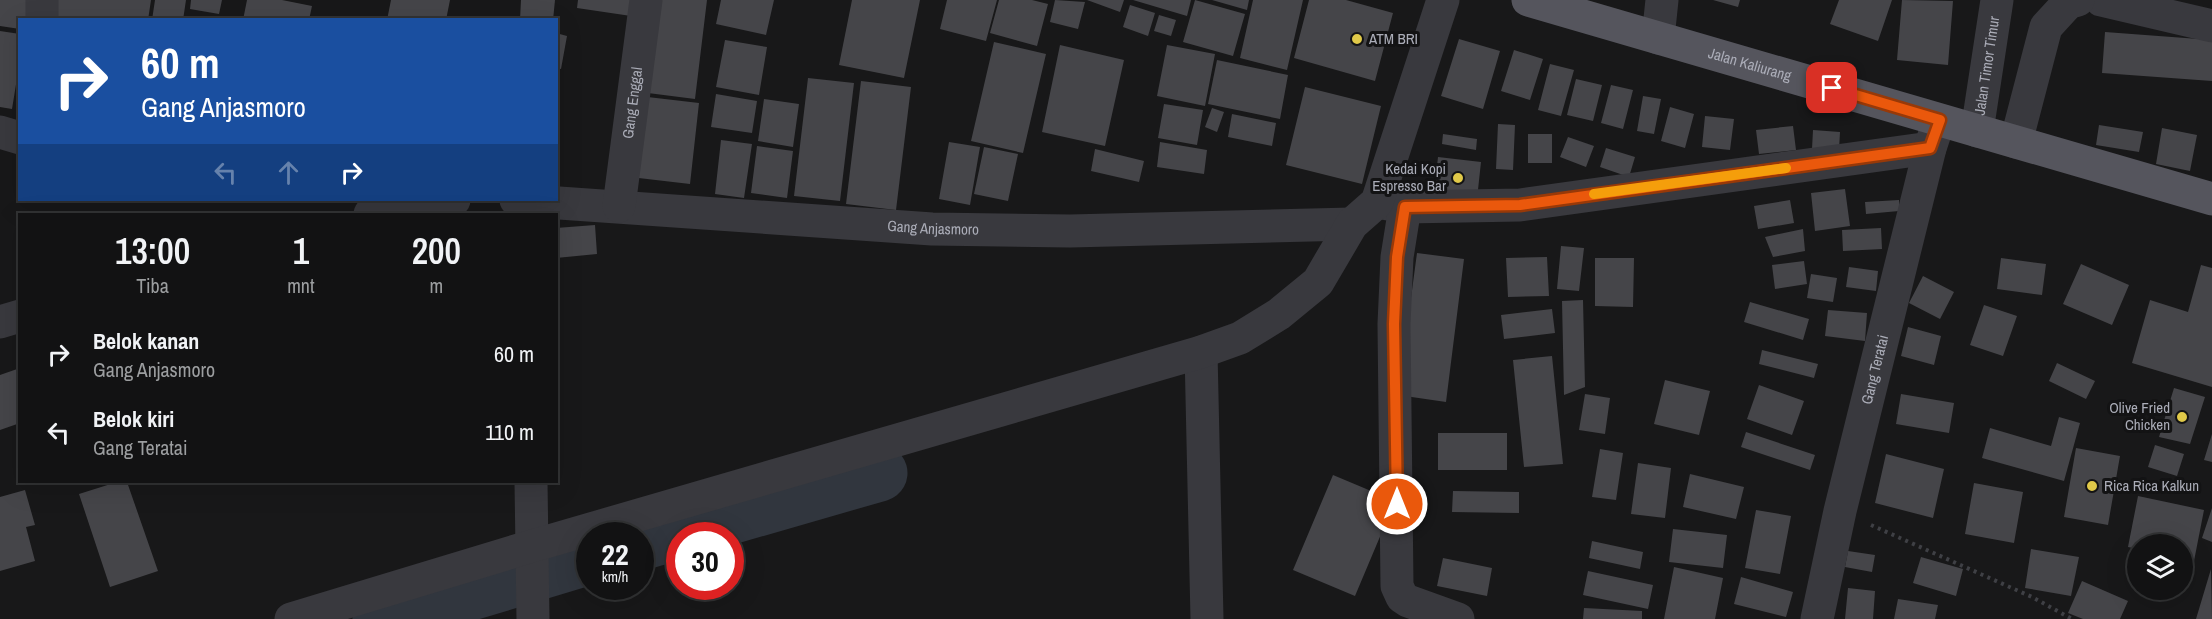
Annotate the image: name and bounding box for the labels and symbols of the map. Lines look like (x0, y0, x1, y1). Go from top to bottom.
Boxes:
street label: Jalan Timor Timur (1969, 15, 2004, 116)
place label: ATM BRI (1368, 28, 1418, 49)
marker: ATM BRI (1350, 32, 1364, 46)
street label: Jalan Kaliurang (1706, 42, 1794, 86)
pin (1806, 62, 1857, 113)
street label: Gang Enggal (617, 66, 647, 140)
place label: Kedai Kopi Espresso Bar (1372, 158, 1446, 196)
marker: Kedai Kopi Espresso Bar (1451, 171, 1465, 185)
street label: Gang Anjasmoro (887, 215, 979, 240)
street label: Gang Teratai (1856, 333, 1893, 407)
place label: Olive Fried Chicken (2109, 397, 2170, 435)
marker: Olive Fried Chicken (2175, 410, 2189, 424)
position arrow (1365, 472, 1429, 536)
place label: Rica Rica Kalkun (2104, 475, 2199, 496)
marker: Rica Rica Kalkun (2085, 479, 2099, 493)
speed limit sign: 30 (666, 522, 744, 600)

